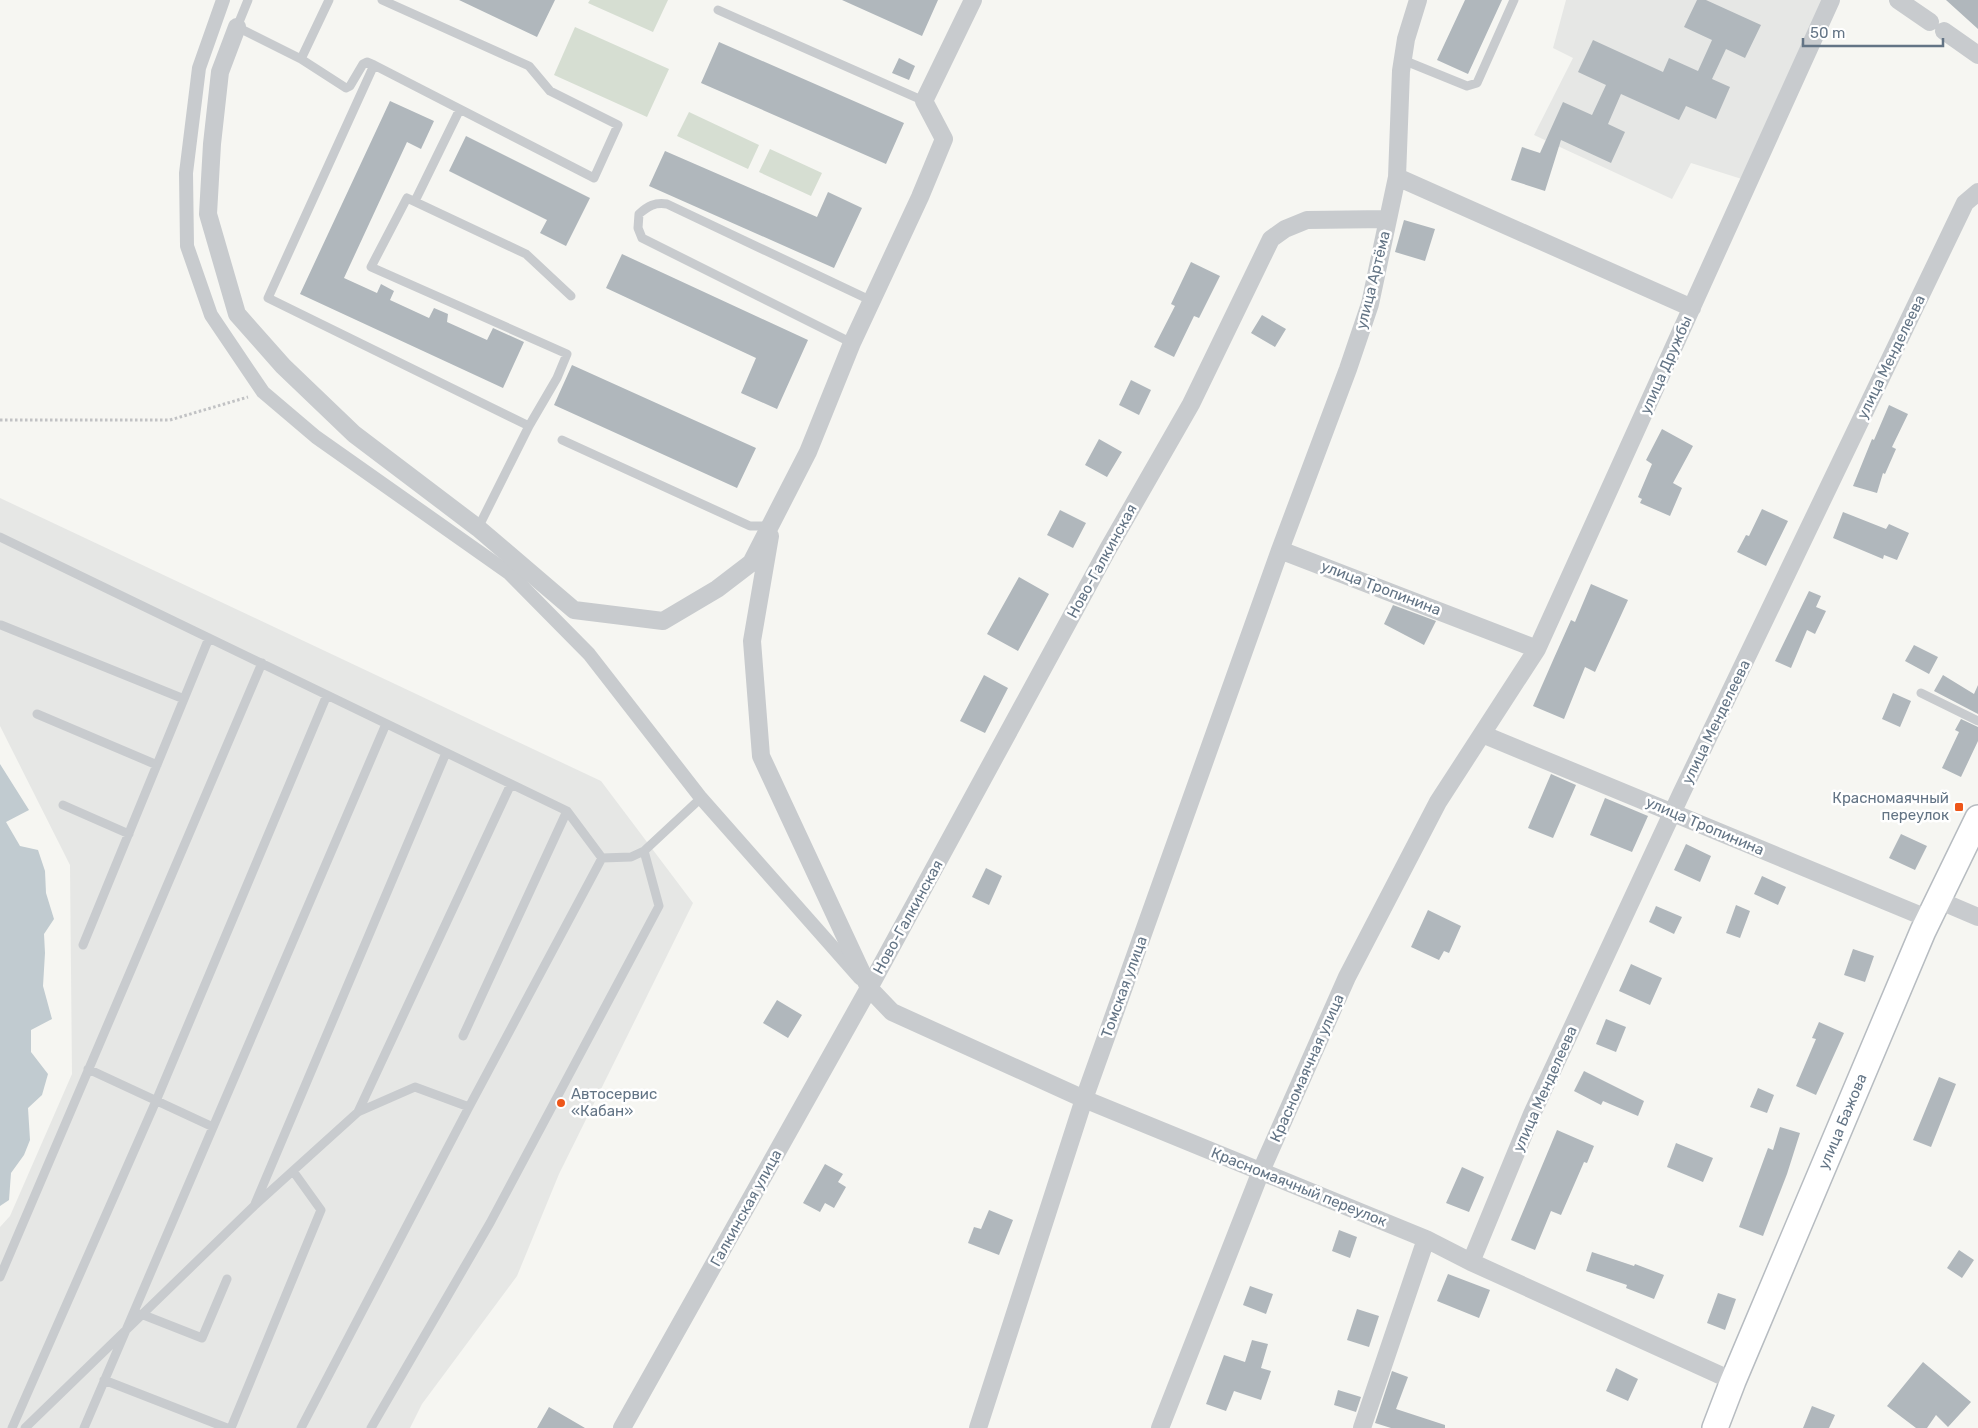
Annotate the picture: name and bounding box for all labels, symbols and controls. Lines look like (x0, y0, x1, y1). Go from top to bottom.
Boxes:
scale bar (1803, 15, 1943, 47)
text: 50 m (1810, 24, 1845, 42)
street label: улица Артёма (1352, 229, 1394, 331)
street label: улица Менделеева (1853, 292, 1929, 422)
street label: улица Дружбы (1636, 313, 1696, 417)
street label: Ново-Галкинская (1063, 501, 1141, 621)
street label: улица Тропинина (1319, 557, 1443, 619)
street label: улица Менделеева (1678, 657, 1754, 787)
place label: Красномаячный переулок (1832, 789, 1949, 824)
street label: улица Тропинина (1643, 793, 1767, 859)
marker: Красномаячный переулок (1953, 801, 1965, 813)
street label: Ново-Галкинская (869, 857, 947, 977)
street label: Томская улица (1097, 934, 1151, 1040)
street label: Красномаячная улица (1266, 991, 1348, 1145)
street label: улица Менделеева (1509, 1023, 1581, 1155)
street label: улица Бажова (1814, 1071, 1871, 1172)
place label: Автосервис «Кабан» (571, 1085, 657, 1120)
marker: Автосервис «Кабан» (555, 1097, 567, 1109)
street label: Красномаячный переулок (1209, 1143, 1389, 1231)
street label: Галкинская улица (706, 1146, 786, 1270)

